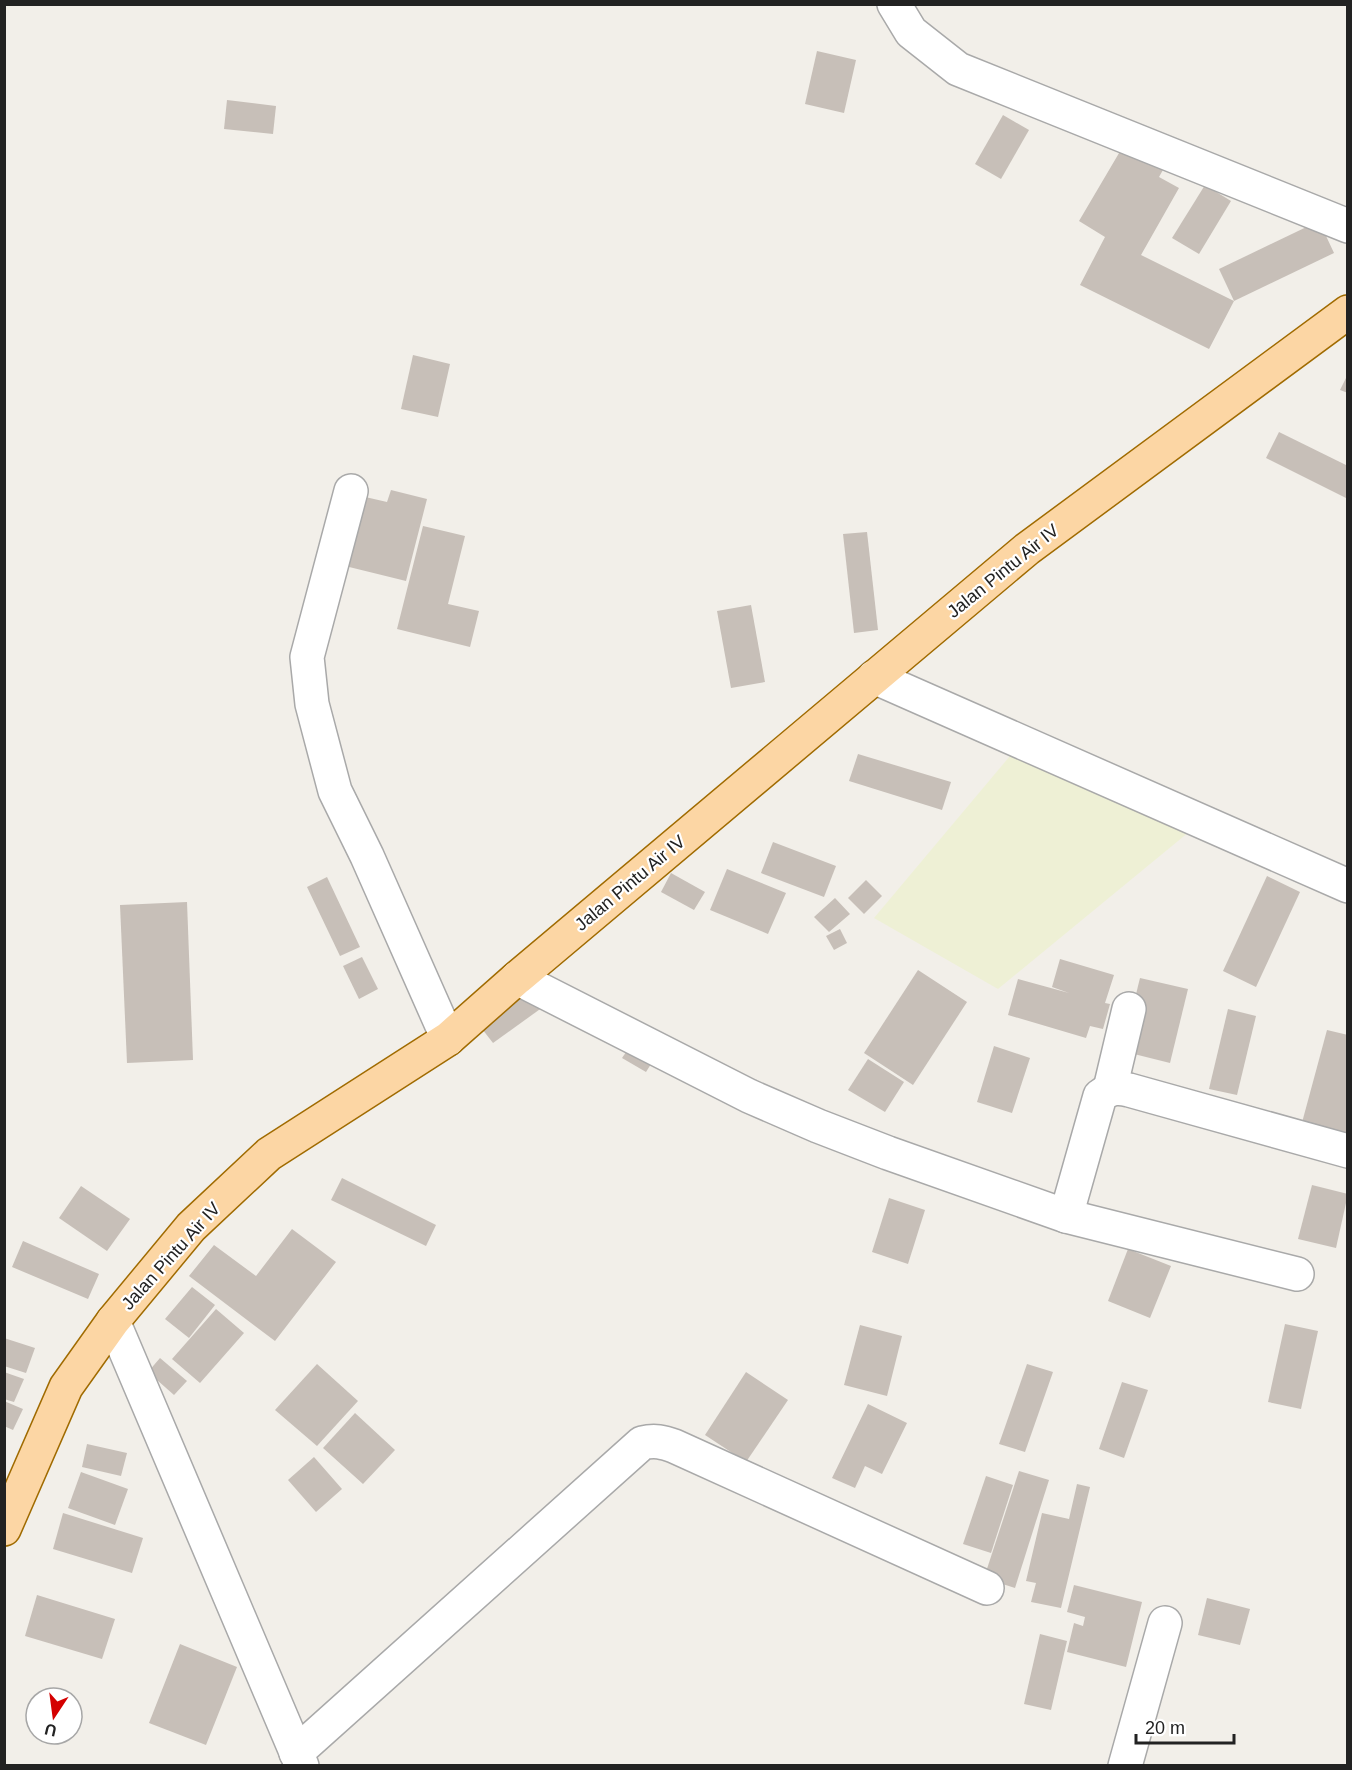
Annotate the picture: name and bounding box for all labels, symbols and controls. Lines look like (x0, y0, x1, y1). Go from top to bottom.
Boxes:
street label: Jalan Pintu Air IV (943, 520, 1063, 622)
street label: Jalan Pintu Air IV (571, 831, 689, 935)
street label: Jalan Pintu Air IV (118, 1198, 224, 1314)
north arrow (24, 1686, 84, 1746)
scale bar (1136, 1707, 1234, 1745)
text: 20 m (1145, 1718, 1185, 1738)
text: U (43, 1721, 58, 1740)

